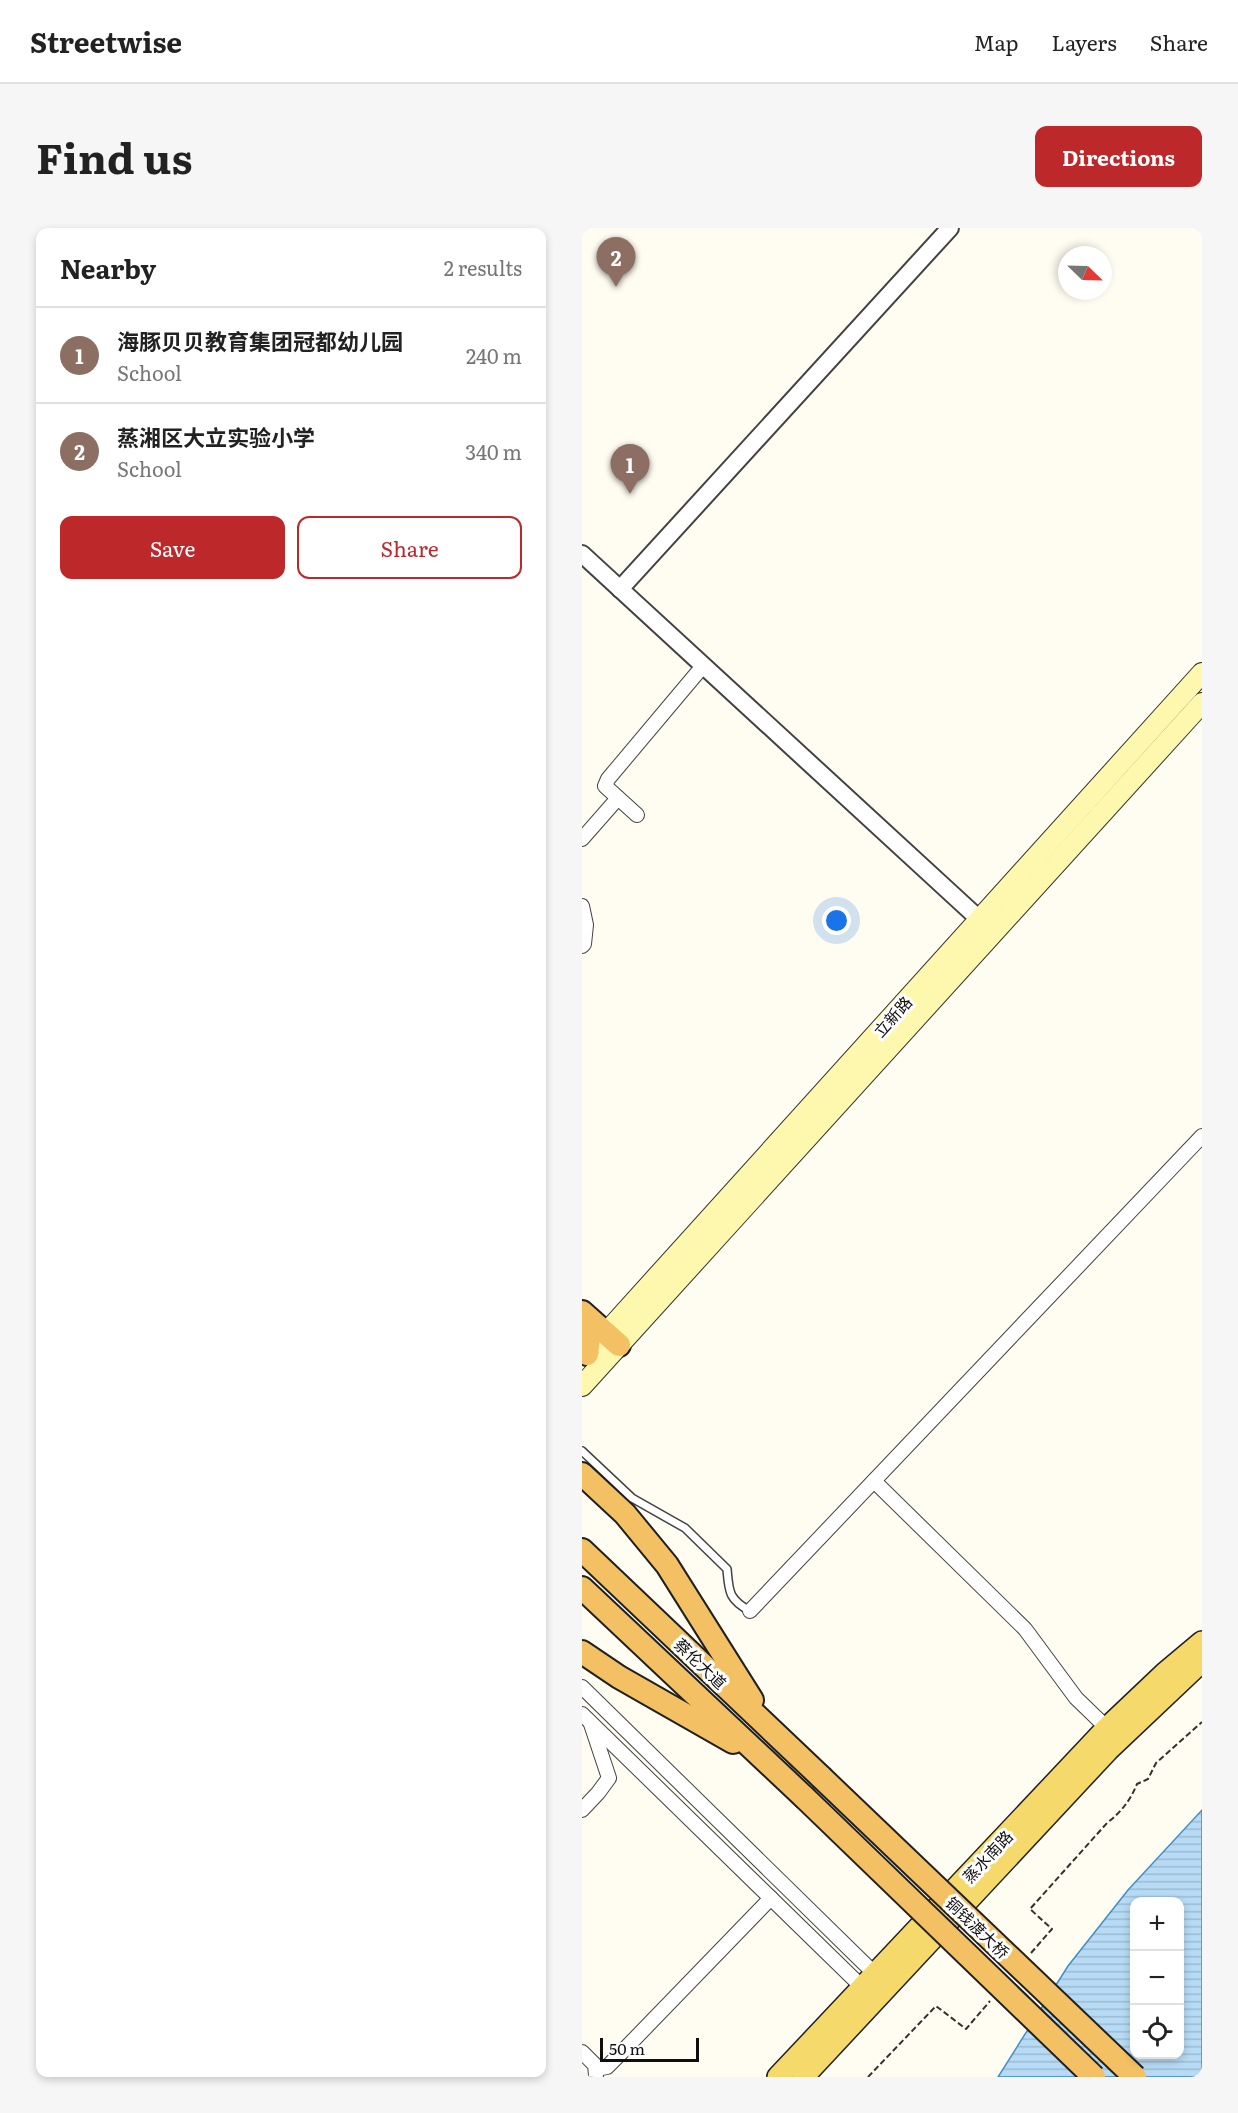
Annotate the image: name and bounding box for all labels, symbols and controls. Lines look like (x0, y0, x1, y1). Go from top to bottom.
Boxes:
text: Streetwise (30, 20, 182, 62)
text: Map (974, 26, 1019, 57)
text: Layers (1052, 26, 1117, 57)
text: Share (1150, 26, 1208, 57)
text: Find us (36, 125, 193, 187)
button: Directions (1035, 126, 1202, 187)
pin: 2 (597, 238, 636, 287)
north arrow (1058, 246, 1112, 300)
text: Nearby (60, 248, 156, 287)
text: 2 results (444, 252, 522, 282)
text: 海豚贝贝教育集团冠都幼儿园 (117, 324, 403, 357)
text: 1 (75, 340, 84, 370)
text: 240 m (466, 340, 522, 370)
text: School (117, 357, 182, 387)
text: 蒸湘区大立实验小学 (117, 420, 315, 453)
text: 2 (74, 436, 85, 466)
text: 340 m (465, 436, 522, 466)
pin: 1 (610, 444, 650, 494)
text: School (117, 453, 182, 483)
button: Save (60, 516, 285, 579)
button: Share (297, 516, 522, 579)
your location (822, 906, 851, 935)
street label: 立新路 (867, 990, 917, 1042)
street label: 蔡伦大道 (670, 1632, 732, 1694)
street label: 蒸水南路 (956, 1824, 1018, 1888)
street label: 铜钱渡大桥 (941, 1891, 1015, 1963)
map controls (1130, 1897, 1184, 2059)
button: + (1130, 1897, 1184, 1951)
button: − (1130, 1951, 1184, 2005)
button: locate (1130, 2005, 1184, 2059)
scale bar (600, 2035, 699, 2062)
text: 50 m (609, 2036, 645, 2060)

